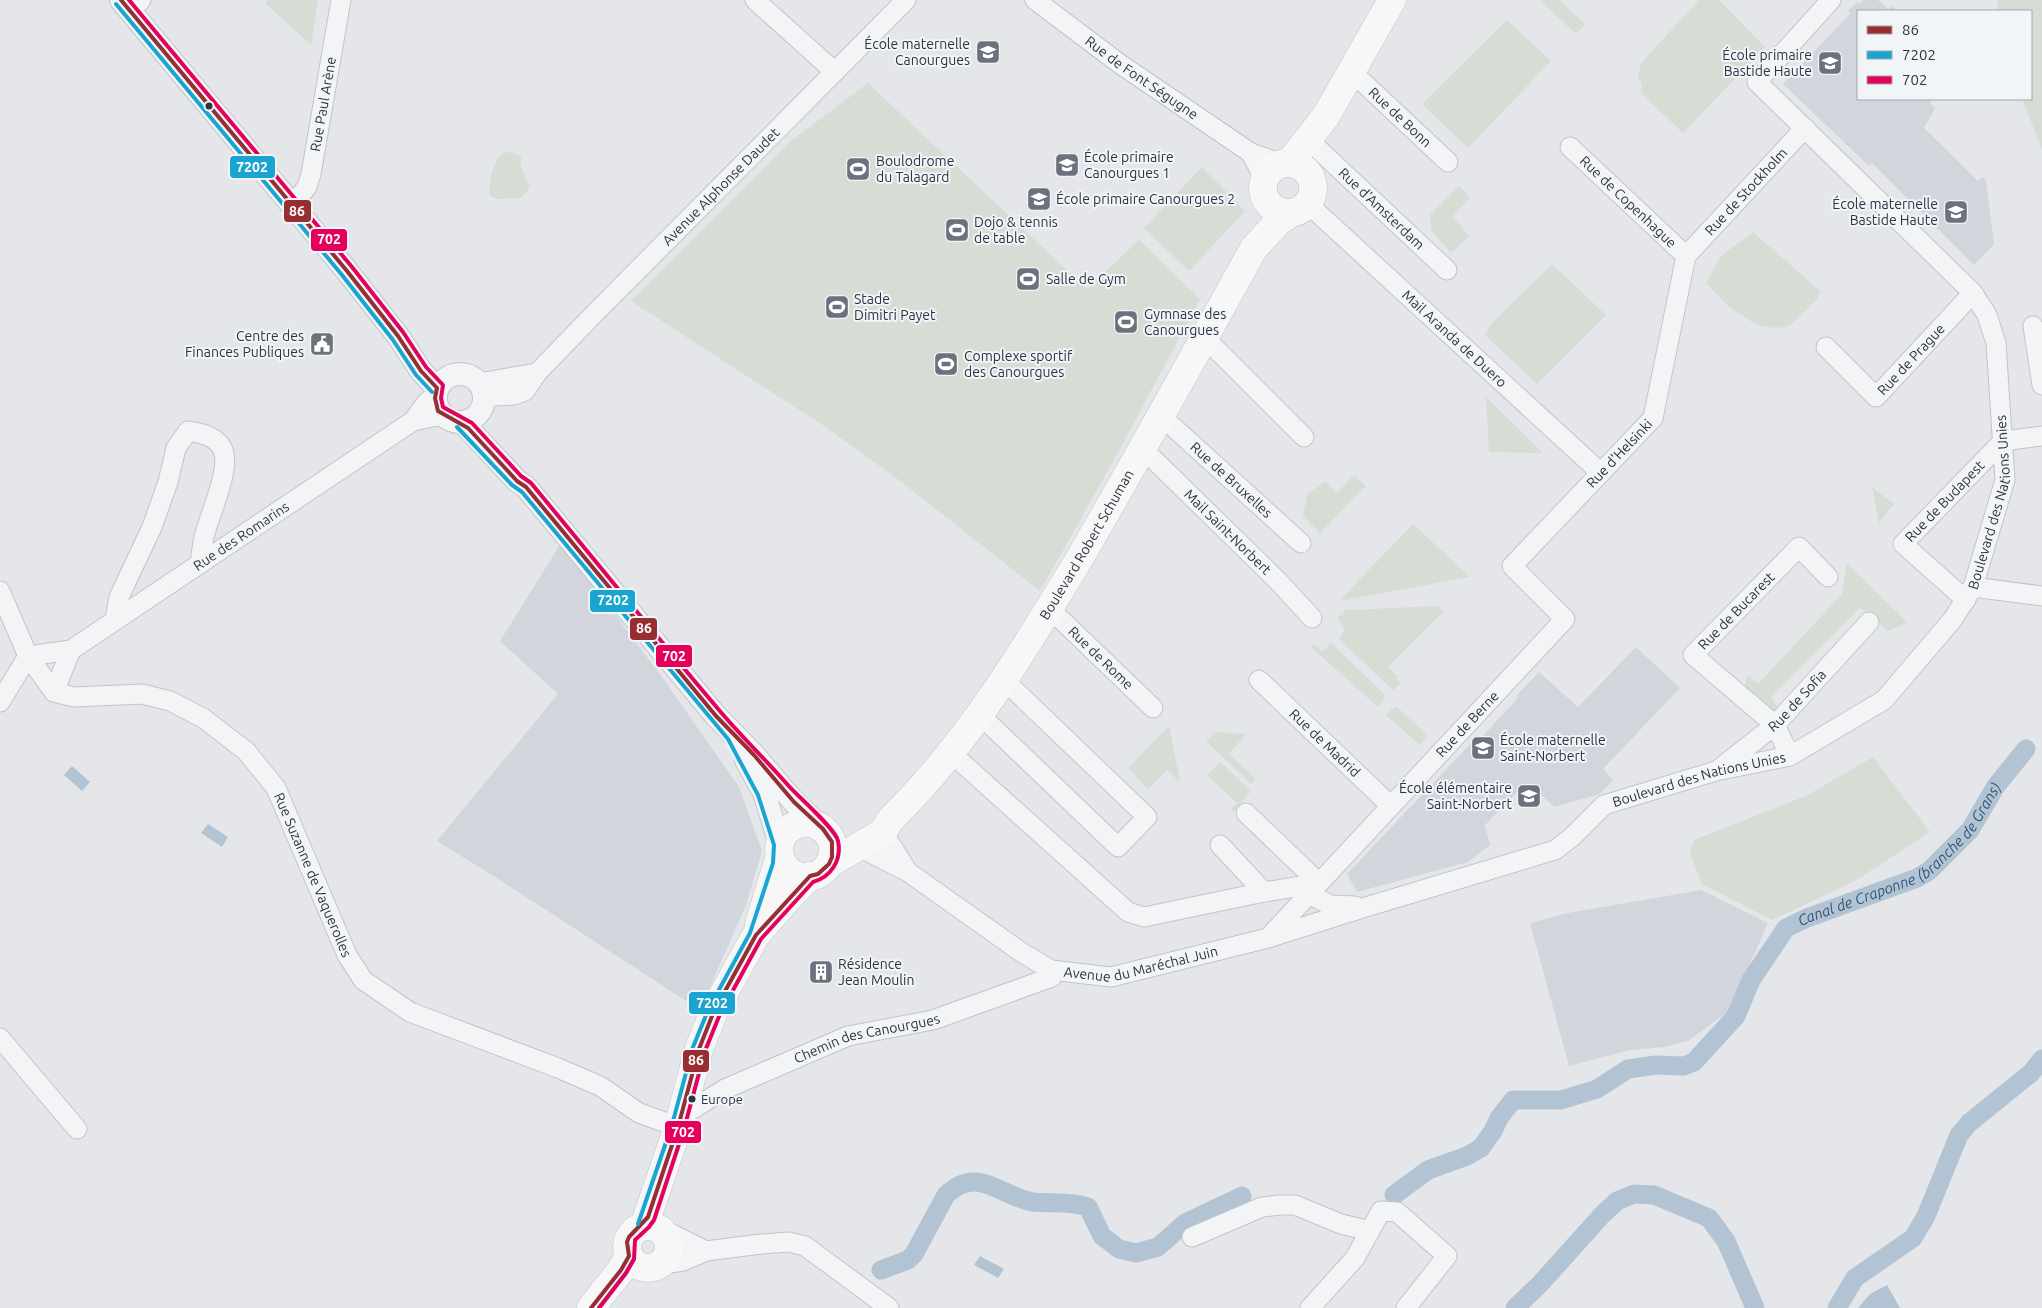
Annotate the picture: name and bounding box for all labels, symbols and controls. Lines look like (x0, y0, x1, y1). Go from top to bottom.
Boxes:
legend (1857, 10, 2032, 100)
text: 86 (1902, 21, 1919, 38)
street label: Rue de Font Ségugne (1082, 33, 1201, 123)
place label: École maternelle Canourgues (864, 35, 970, 68)
school or university icon: École maternelle Canourgues (975, 39, 1001, 65)
place label: École primaire Bastide Haute (1722, 46, 1812, 79)
text: 7202 (1902, 46, 1936, 63)
school or university icon: École primaire Bastide Haute (1817, 50, 1843, 76)
street label: Rue Paul Arène (307, 55, 339, 153)
text: 702 (1902, 71, 1927, 88)
street label: Rue de Bonn (1366, 84, 1435, 150)
unlabelled marker (204, 101, 214, 111)
street label: Avenue Alphonse Daudet (659, 124, 783, 249)
street label: Rue de Stockholm (1701, 145, 1790, 239)
place label: École primaire Canourgues 1 (1084, 148, 1174, 181)
school or university icon: École primaire Canourgues 1 (1054, 152, 1080, 178)
place label: Boulodrome du Talagard (876, 153, 954, 185)
street label: Rue de Copenhague (1577, 153, 1680, 251)
line badge: 7202 (229, 155, 276, 179)
sports icon: Boulodrome du Talagard (845, 156, 871, 182)
text: 7202 (236, 159, 268, 175)
street label: Rue d'Amsterdam (1335, 165, 1428, 253)
school or university icon: École primaire Canourgues 2 (1026, 186, 1052, 212)
place label: École primaire Canourgues 2 (1056, 190, 1235, 207)
place label: École maternelle Bastide Haute (1832, 195, 1938, 228)
line badge: 86 (283, 199, 312, 223)
school or university icon: École maternelle Bastide Haute (1943, 199, 1969, 225)
text: 86 (289, 203, 305, 219)
place label: Dojo & tennis de table (974, 214, 1058, 246)
sports icon: Dojo & tennis de table (944, 217, 970, 243)
line badge: 702 (310, 228, 348, 252)
text: 702 (317, 231, 341, 247)
sports icon: Salle de Gym (1015, 266, 1041, 292)
place label: Salle de Gym (1046, 271, 1126, 287)
street label: Mail Aranda de Duero (1399, 287, 1510, 391)
place label: Stade Dimitri Payet (854, 291, 936, 323)
sports icon: Stade Dimitri Payet (824, 294, 850, 320)
place label: Gymnase des Canourgues (1144, 306, 1226, 338)
sports icon: Gymnase des Canourgues (1113, 309, 1139, 335)
street label: Rue de Prague (1874, 321, 1948, 398)
place label: Centre des Finances Publiques (185, 328, 304, 360)
public building icon: Centre des Finances Publiques (309, 331, 335, 357)
place label: Complexe sportif des Canourgues (964, 348, 1073, 380)
sports icon: Complexe sportif des Canourgues (933, 351, 959, 377)
street label: Boulevard des Nations Unies (1965, 414, 2013, 591)
street label: Rue d'Helsinki (1583, 416, 1656, 491)
street label: Rue de Bruxelles (1187, 439, 1276, 521)
street label: Rue de Budapest (1902, 457, 1988, 545)
street label: Boulevard Robert Schuman (1036, 467, 1137, 623)
street label: Mail Saint-Norbert (1181, 486, 1275, 578)
street label: Rue des Romarins (190, 498, 292, 574)
street label: Rue de Bucarest (1695, 569, 1778, 653)
line badge: 7202 (589, 589, 636, 613)
text: 7202 (597, 592, 629, 608)
line badge: 86 (629, 617, 658, 641)
text: 86 (636, 620, 652, 636)
street label: Rue de Rome (1065, 623, 1137, 693)
line badge: 702 (655, 644, 693, 668)
text: 702 (662, 648, 686, 664)
street label: Rue de Sofia (1765, 666, 1829, 735)
street label: Rue de Berne (1433, 688, 1502, 760)
street label: Rue de Madrid (1286, 706, 1363, 780)
place label: École maternelle Saint-Norbert (1500, 731, 1606, 764)
school or university icon: École maternelle Saint-Norbert (1470, 735, 1496, 761)
street label: Boulevard des Nations Unies (1610, 749, 1787, 810)
place label: École élémentaire Saint-Norbert (1399, 779, 1512, 812)
water label: Canal de Craponne (branche de Grans) (1795, 779, 2004, 929)
school or university icon: École élémentaire Saint-Norbert (1516, 783, 1542, 809)
street label: Rue Suzanne de Vaquerolles (271, 790, 355, 959)
street label: Avenue du Maréchal Juin (1063, 943, 1219, 985)
place label: Résidence Jean Moulin (838, 956, 914, 988)
building icon: Résidence Jean Moulin (808, 959, 834, 985)
line badge: 7202 (688, 991, 736, 1015)
text: 7202 (696, 995, 728, 1011)
street label: Chemin des Canourgues (791, 1010, 942, 1066)
line badge: 86 (682, 1049, 710, 1073)
text: 86 (688, 1052, 704, 1068)
place label: Europe (701, 1092, 743, 1106)
marker: Europe (687, 1094, 697, 1104)
line badge: 702 (664, 1120, 702, 1144)
text: 702 (671, 1124, 695, 1140)

